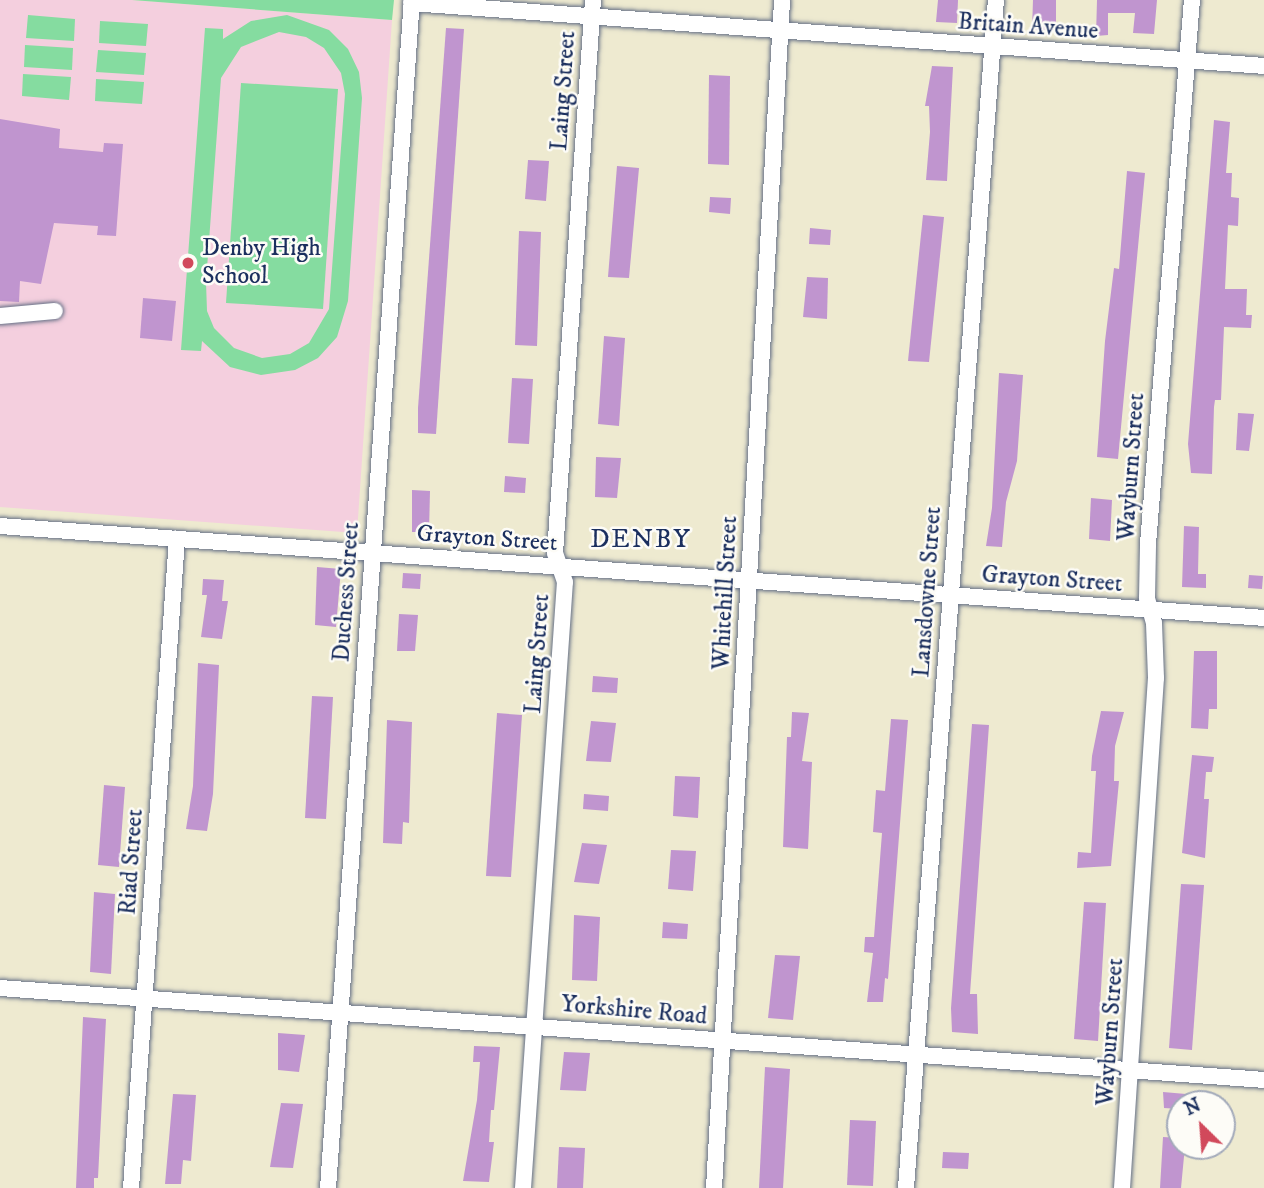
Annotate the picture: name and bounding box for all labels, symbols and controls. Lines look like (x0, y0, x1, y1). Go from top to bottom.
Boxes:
street label: Britain Avenue (957, 8, 1099, 46)
street label: Laing Street (545, 30, 583, 152)
place label: Denby High School (202, 235, 321, 291)
marker: Denby High School (180, 255, 196, 271)
street label: Wayburn Street (1112, 392, 1152, 542)
street label: Lansdowne Street (908, 506, 948, 678)
street label: Whitehill Street (708, 515, 744, 671)
street label: Grayton Street (416, 520, 558, 558)
street label: Duchess Street (328, 521, 366, 663)
district label: DENBY (591, 524, 691, 556)
street label: Grayton Street (981, 561, 1123, 599)
street label: Laing Street (519, 593, 557, 715)
street label: Riad Street (114, 808, 150, 916)
street label: Wayburn Street (1091, 957, 1131, 1107)
street label: Yorkshire Road (560, 990, 708, 1032)
north arrow (1166, 1090, 1236, 1160)
text: N (1181, 1094, 1205, 1121)

